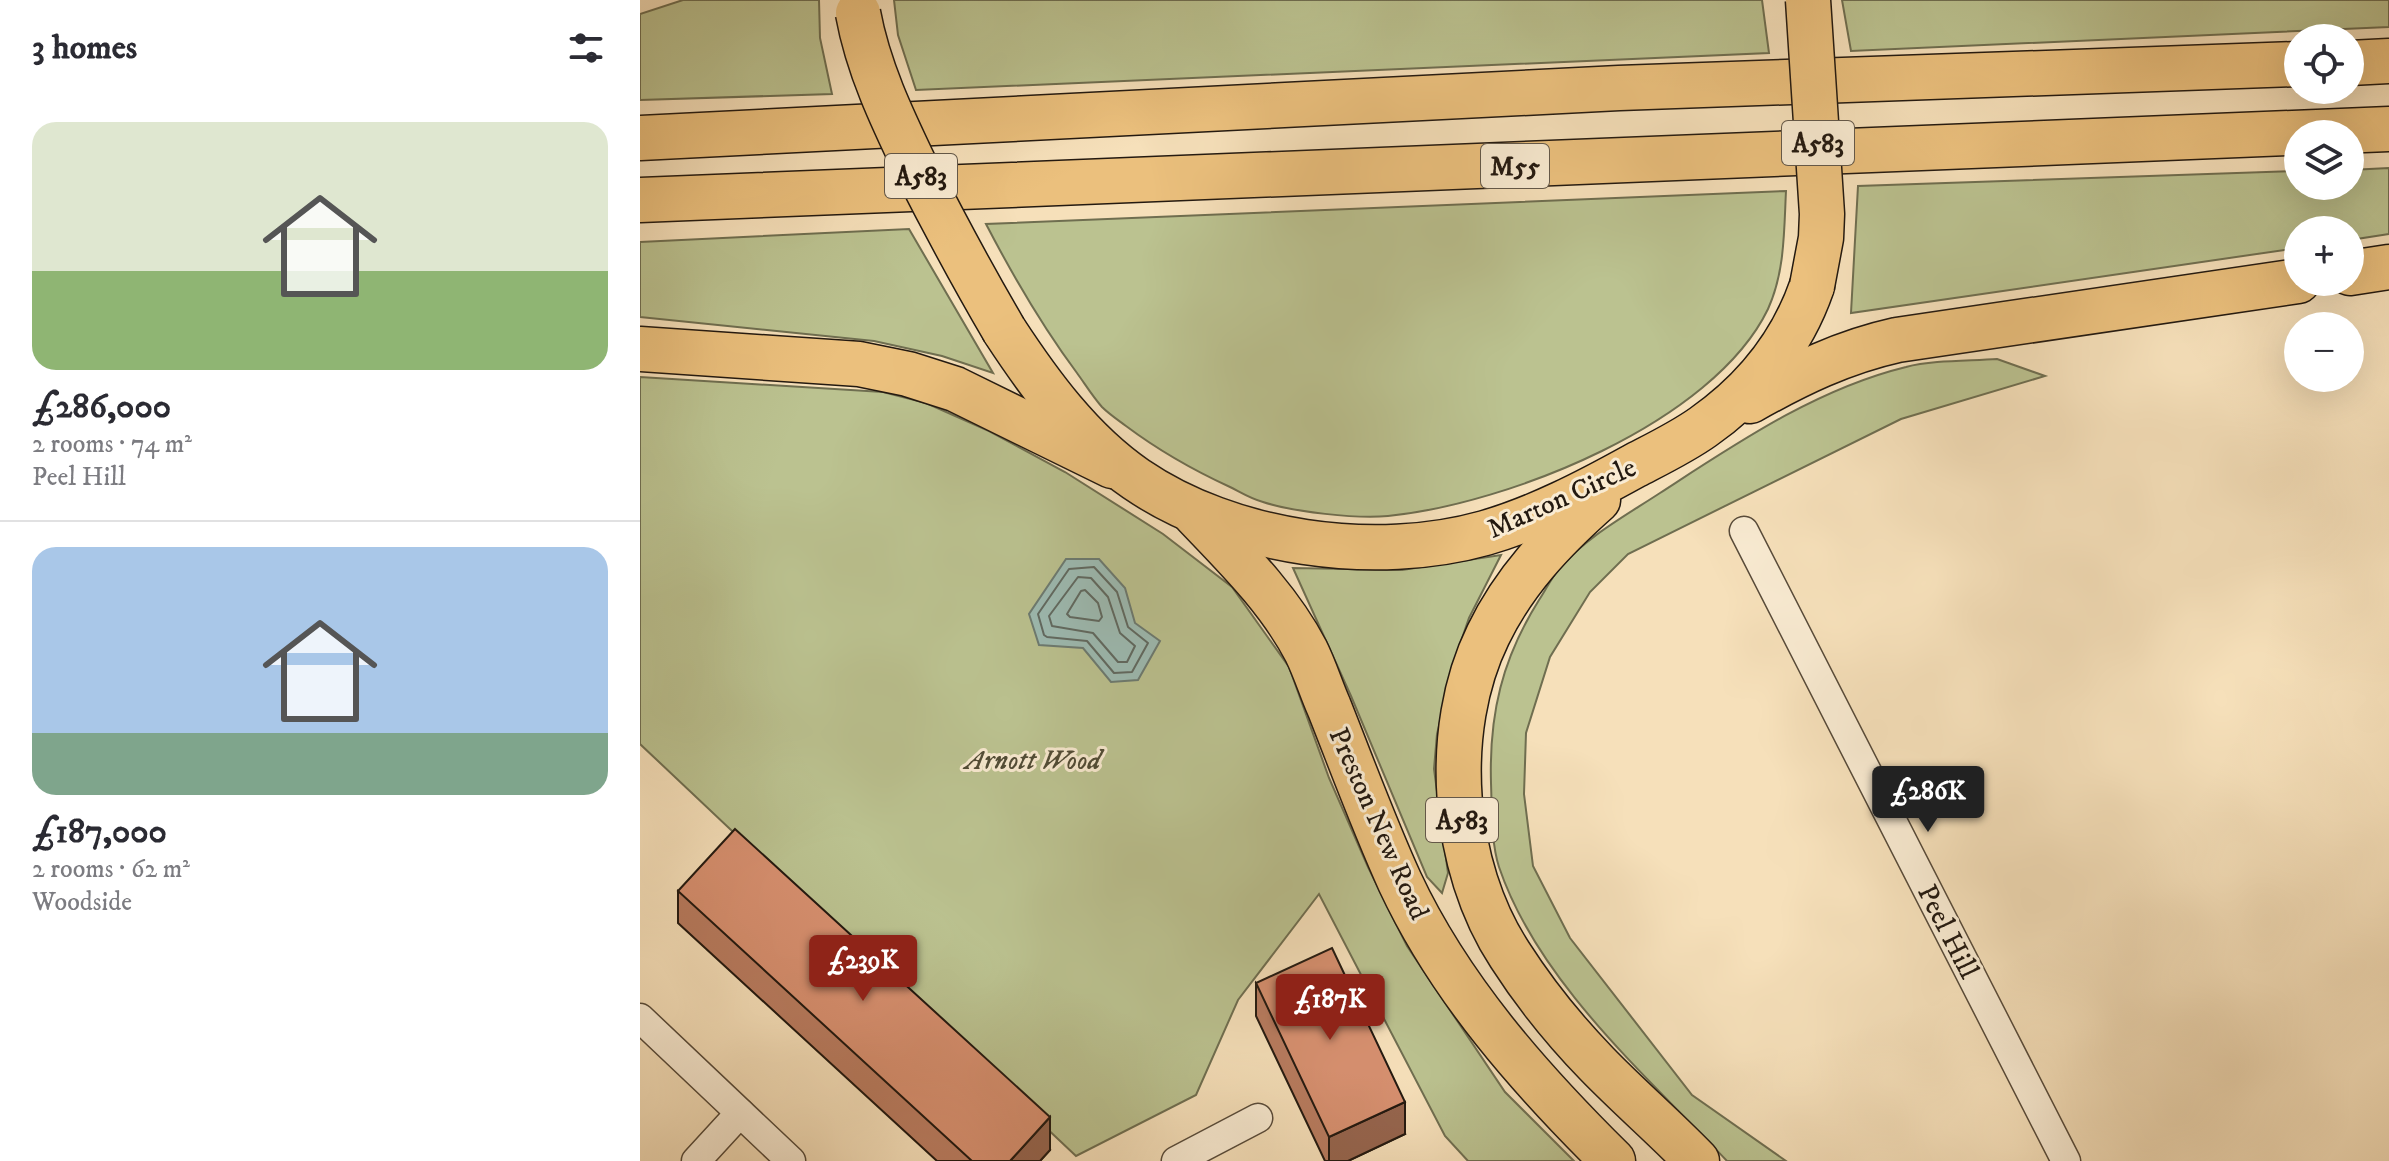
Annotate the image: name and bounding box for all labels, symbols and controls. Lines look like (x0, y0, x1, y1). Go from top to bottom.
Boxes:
map controls (2284, 24, 2364, 392)
button: locate (2284, 24, 2364, 104)
icon: filters (564, 26, 608, 70)
text: 3 homes (32, 27, 137, 69)
button: layers (2284, 120, 2364, 200)
road number: A583 (1782, 121, 1854, 165)
road number: M55 (1481, 144, 1549, 188)
road number: A583 (885, 154, 957, 198)
icon: home (248, 174, 392, 318)
button: + (2284, 216, 2364, 296)
button: − (2284, 312, 2364, 392)
text: £286,000 (32, 386, 171, 428)
text: 2 rooms · 74 m² (32, 428, 192, 461)
street label: Marton Circle (1482, 450, 1641, 547)
text: Peel Hill (32, 461, 126, 494)
icon: home (248, 599, 392, 743)
street label: Preston New Road (1321, 722, 1437, 925)
park label: Arnott Wood (962, 743, 1104, 778)
pin: £286K (1872, 766, 1984, 834)
text: £286K (1890, 775, 1966, 808)
road number: A583 (1426, 798, 1498, 842)
text: £187,000 (32, 811, 167, 853)
text: 2 rooms · 62 m² (32, 853, 190, 886)
street label: Peel Hill (1909, 879, 1986, 985)
text: Woodside (32, 886, 132, 919)
pin: £239K (807, 935, 919, 1003)
text: £239K (827, 944, 899, 977)
pin: £187K (1274, 974, 1386, 1042)
text: £187K (1294, 983, 1366, 1016)

